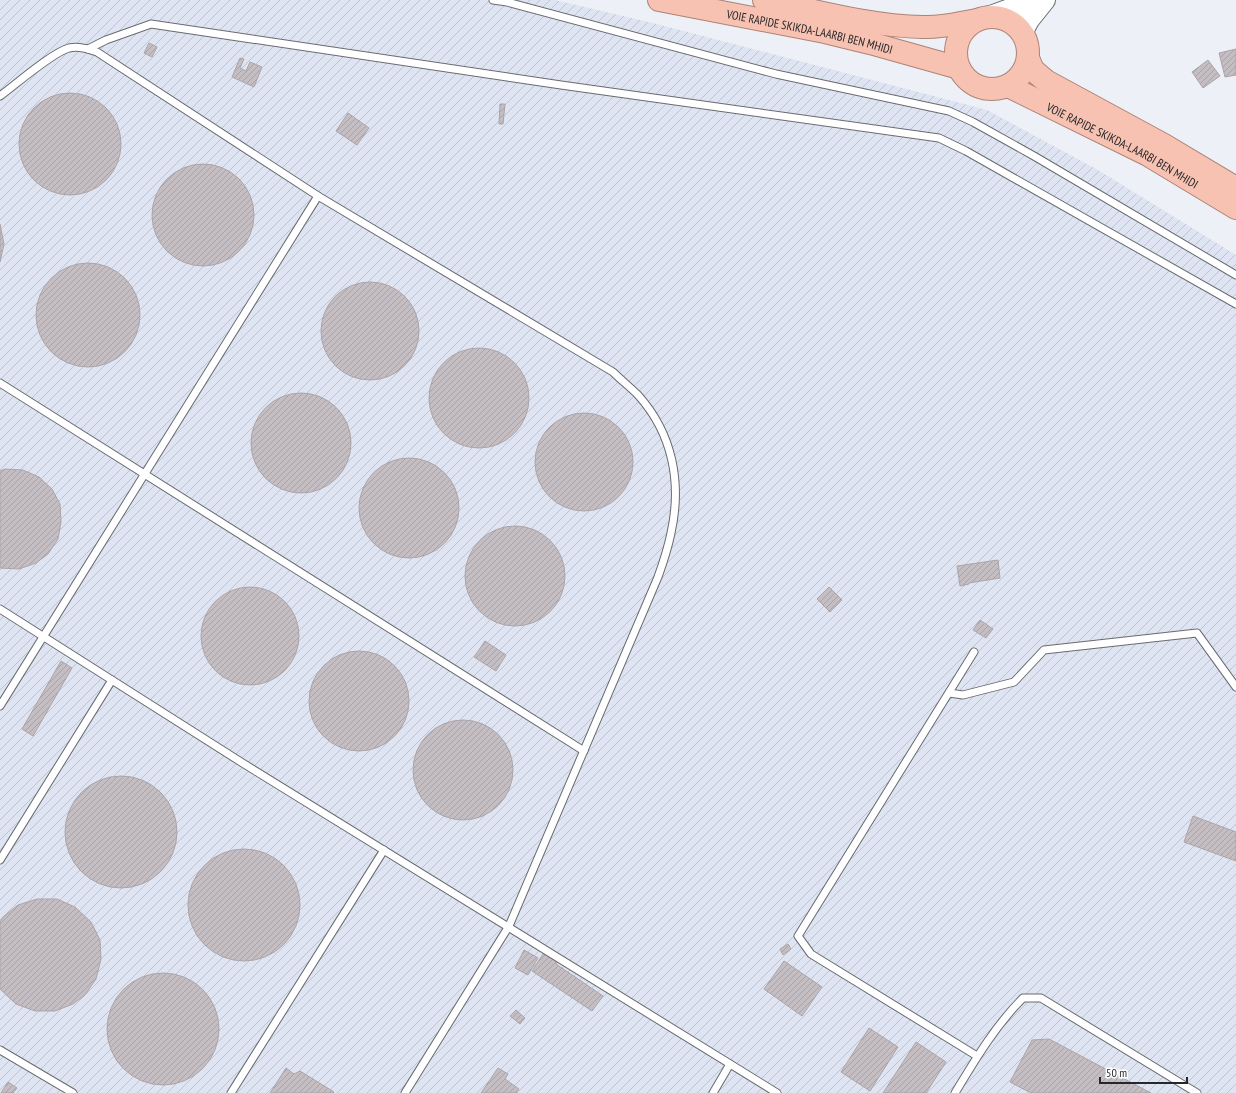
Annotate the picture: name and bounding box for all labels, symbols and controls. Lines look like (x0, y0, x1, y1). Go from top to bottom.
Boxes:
street label: VOIE RAPIDE SKIKDA-LAARBI BEN MHIDI (725, 6, 895, 57)
street label: VOIE RAPIDE SKIKDA-LAARBI BEN MHIDI (1043, 98, 1201, 191)
scale bar (1100, 1059, 1187, 1085)
text: 50 m (1106, 1065, 1127, 1080)

